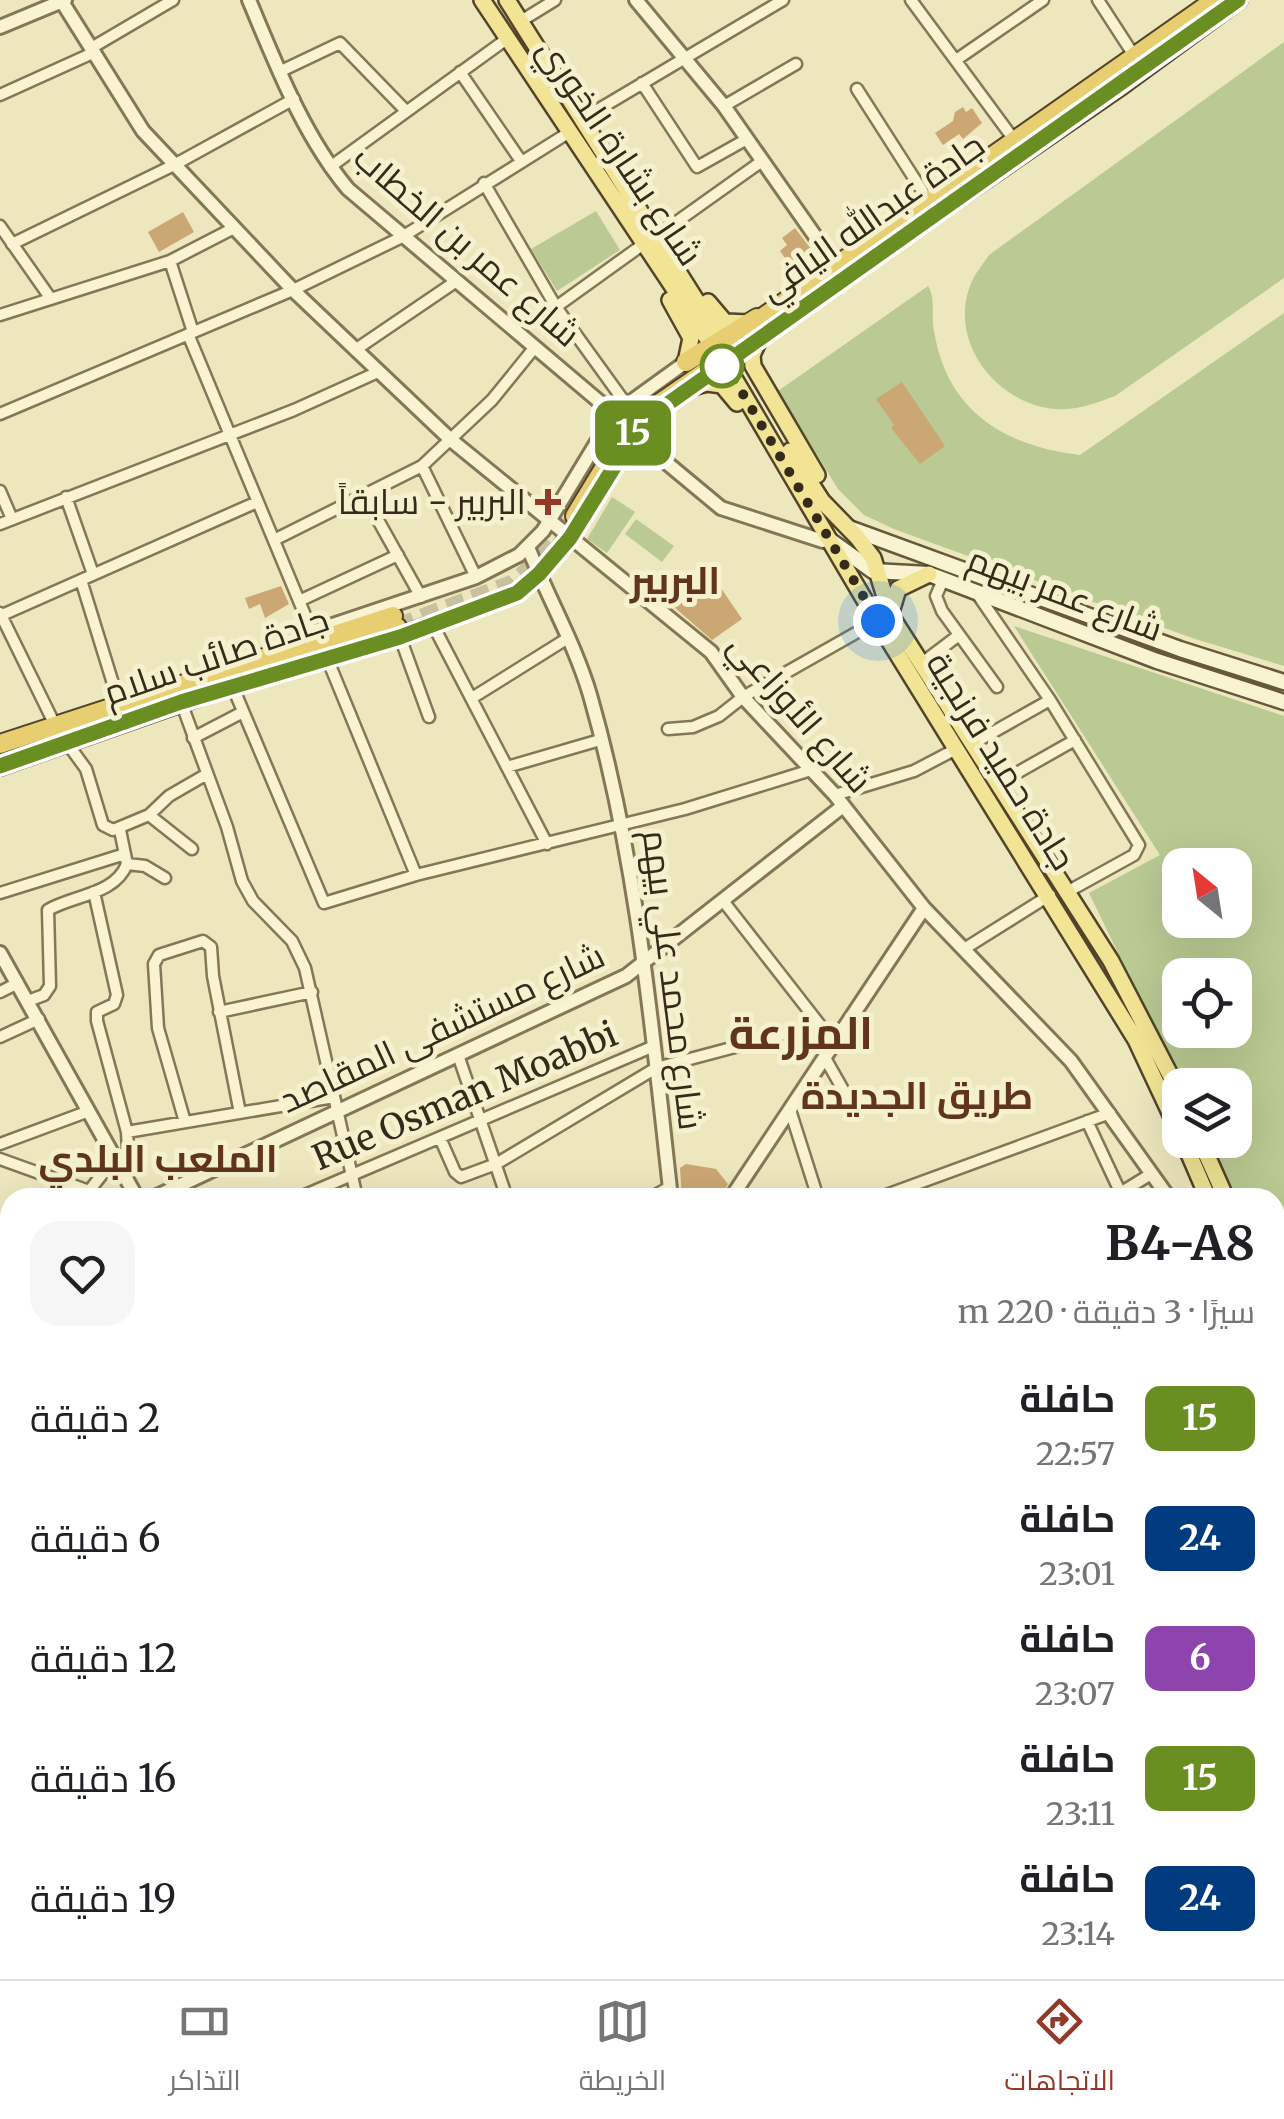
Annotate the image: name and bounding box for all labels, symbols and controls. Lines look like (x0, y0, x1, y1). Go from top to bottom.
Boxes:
street label: شارع بشارة الخوري (524, 30, 712, 277)
street label: جادة عبدالله اليافي (750, 122, 996, 315)
street label: شارع عمر بن الخطاب (344, 136, 589, 357)
unlabelled marker (701, 345, 743, 387)
line badge: 15 (588, 400, 678, 466)
text: 15 (615, 411, 651, 455)
place label: البربير - سابقاً (338, 480, 526, 524)
marker: البربير - سابقاً (535, 489, 561, 515)
street label: شارع عمر بيهم (961, 537, 1169, 653)
district label: البربير (629, 557, 720, 604)
your location (853, 596, 903, 646)
street label: جادة صائب سلام (98, 597, 335, 717)
street label: شارع الأوزاعي (715, 624, 881, 805)
street label: جادة حميد فرنجية (917, 644, 1085, 878)
street label: شارع محمد علي بيهم (628, 827, 713, 1133)
north arrow (1162, 848, 1252, 938)
map controls (1162, 848, 1252, 1158)
street label: شارع مستشفى المقاصد (273, 933, 612, 1124)
button: locate (1162, 958, 1252, 1048)
district label: المزرعة (729, 1005, 873, 1061)
street label: Rue Osman Moabbi (306, 1012, 624, 1180)
button: layers (1162, 1068, 1252, 1158)
district label: طريق الجديدة (801, 1072, 1033, 1119)
district label: الملعب البلدي (38, 1135, 278, 1190)
text: B4-A8 (1105, 1213, 1255, 1273)
button: heart (30, 1221, 135, 1326)
text: سيرًا · 3 دقيقة · 220 m (957, 1292, 1255, 1332)
text: حافلة (1019, 1375, 1115, 1422)
text: 2 دقيقة (30, 1395, 160, 1442)
text: 15 (1182, 1396, 1218, 1440)
text: 22:57 (1036, 1434, 1115, 1474)
text: حافلة (1019, 1495, 1115, 1542)
text: 6 دقيقة (30, 1515, 161, 1562)
text: 24 (1179, 1516, 1221, 1560)
text: 23:01 (1039, 1554, 1115, 1594)
text: حافلة (1019, 1615, 1115, 1662)
text: 12 دقيقة (30, 1635, 177, 1682)
text: 6 (1189, 1636, 1211, 1680)
text: 23:07 (1035, 1674, 1115, 1714)
text: حافلة (1019, 1735, 1115, 1782)
text: 16 دقيقة (30, 1755, 177, 1802)
text: 15 (1182, 1756, 1218, 1800)
text: 23:11 (1046, 1794, 1115, 1834)
text: حافلة (1019, 1855, 1115, 1902)
text: 19 دقيقة (30, 1875, 176, 1922)
text: 24 (1179, 1876, 1221, 1920)
text: 23:14 (1041, 1914, 1115, 1954)
tab: التذاكر (169, 1994, 241, 2106)
tab: الخريطة (579, 1994, 666, 2106)
tab: الاتجاهات (1004, 1994, 1115, 2106)

